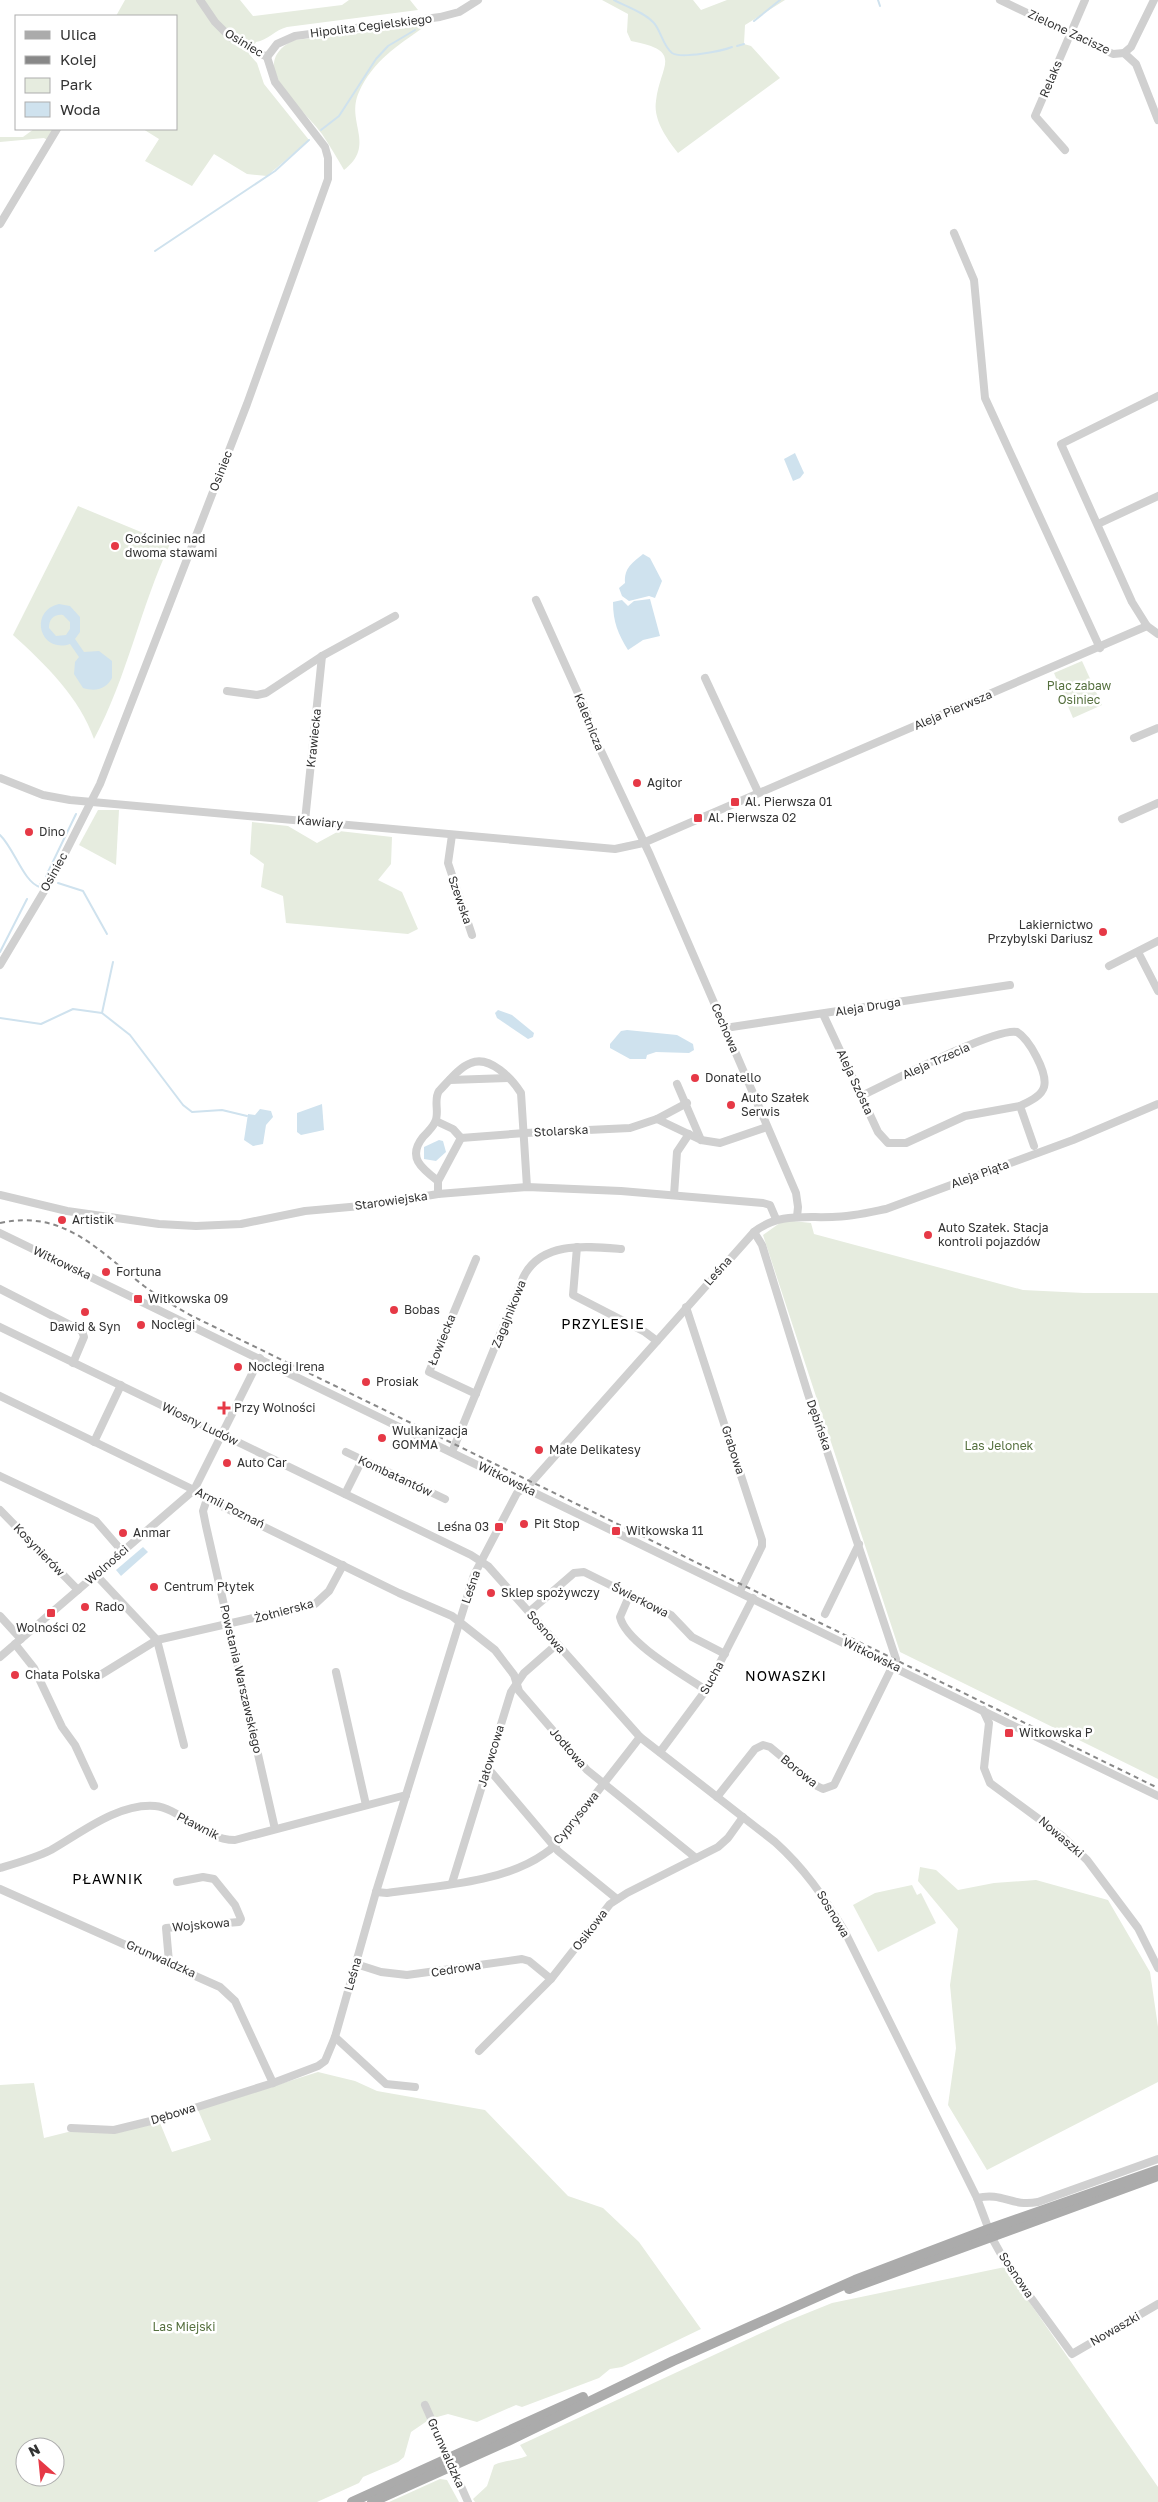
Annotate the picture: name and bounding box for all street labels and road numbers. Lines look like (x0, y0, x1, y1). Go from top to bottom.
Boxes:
street label: Zielone Zacisze (1026, 6, 1113, 57)
street label: Hipolita Cegielskiego (309, 11, 433, 40)
street label: Osiniec (222, 25, 267, 60)
street label: Relaks (1036, 58, 1065, 100)
street label: Osiniec (206, 448, 235, 493)
street label: Aleja Pierwsza (911, 686, 994, 733)
street label: Kaletnicza (571, 691, 608, 753)
street label: Krawiecka (303, 708, 324, 768)
street label: Kawiary (296, 812, 344, 831)
street label: Osiniec (37, 849, 71, 894)
street label: Szewska (445, 874, 476, 926)
street label: Aleja Druga (834, 994, 902, 1019)
street label: Cechowa (708, 1001, 743, 1055)
street label: Aleja Trzecia (900, 1039, 972, 1082)
street label: Aleja Szósta (834, 1047, 877, 1117)
street label: Stolarska (533, 1122, 589, 1139)
street label: Aleja Piąta (949, 1156, 1011, 1191)
street label: Starowiejska (353, 1188, 428, 1213)
street label: Witkowska (31, 1243, 94, 1283)
street label: Leśna (701, 1253, 735, 1288)
street label: Zagajnikowa (488, 1278, 529, 1350)
street label: Łowiecka (424, 1312, 459, 1368)
street label: Dębińska (804, 1397, 835, 1452)
street label: Wiosny Ludów (160, 1399, 241, 1449)
street label: Grabowa (719, 1423, 748, 1476)
street label: Kombatantów (356, 1452, 435, 1499)
street label: Witkowska (476, 1458, 539, 1499)
street label: Armii Poznań (193, 1484, 267, 1531)
street label: Kosynierów (11, 1520, 68, 1579)
street label: Wolności (82, 1542, 132, 1588)
street label: Leśna (458, 1568, 483, 1605)
street label: Świerkowa (609, 1579, 671, 1620)
street label: Żołnierska (253, 1595, 315, 1626)
street label: Powstania Warszawskiego (217, 1603, 266, 1755)
street label: Sosnowa (524, 1607, 569, 1656)
street label: Witkowska (841, 1634, 904, 1675)
street label: Sucha (696, 1659, 727, 1697)
street label: Jałowcowa (474, 1723, 507, 1789)
street label: Jodłowa (547, 1724, 590, 1771)
street label: Borowa (778, 1751, 821, 1790)
street label: Cyprysowa (550, 1788, 601, 1847)
street label: Pławnik (174, 1808, 222, 1843)
street label: Nowaszki (1036, 1813, 1087, 1860)
street label: Sosnowa (814, 1888, 853, 1940)
street label: Osikowa (569, 1906, 610, 1953)
street label: Wojskowa (172, 1915, 230, 1934)
street label: Grunwaldzka (124, 1937, 198, 1981)
street label: Leśna (341, 1955, 364, 1992)
street label: Cedrowa (430, 1957, 482, 1980)
street label: Dębowa (149, 2100, 197, 2127)
street label: Sosnowa (996, 2249, 1037, 2300)
street label: Nowaszki (1087, 2308, 1142, 2349)
street label: Grunwaldzka (424, 2416, 468, 2490)

